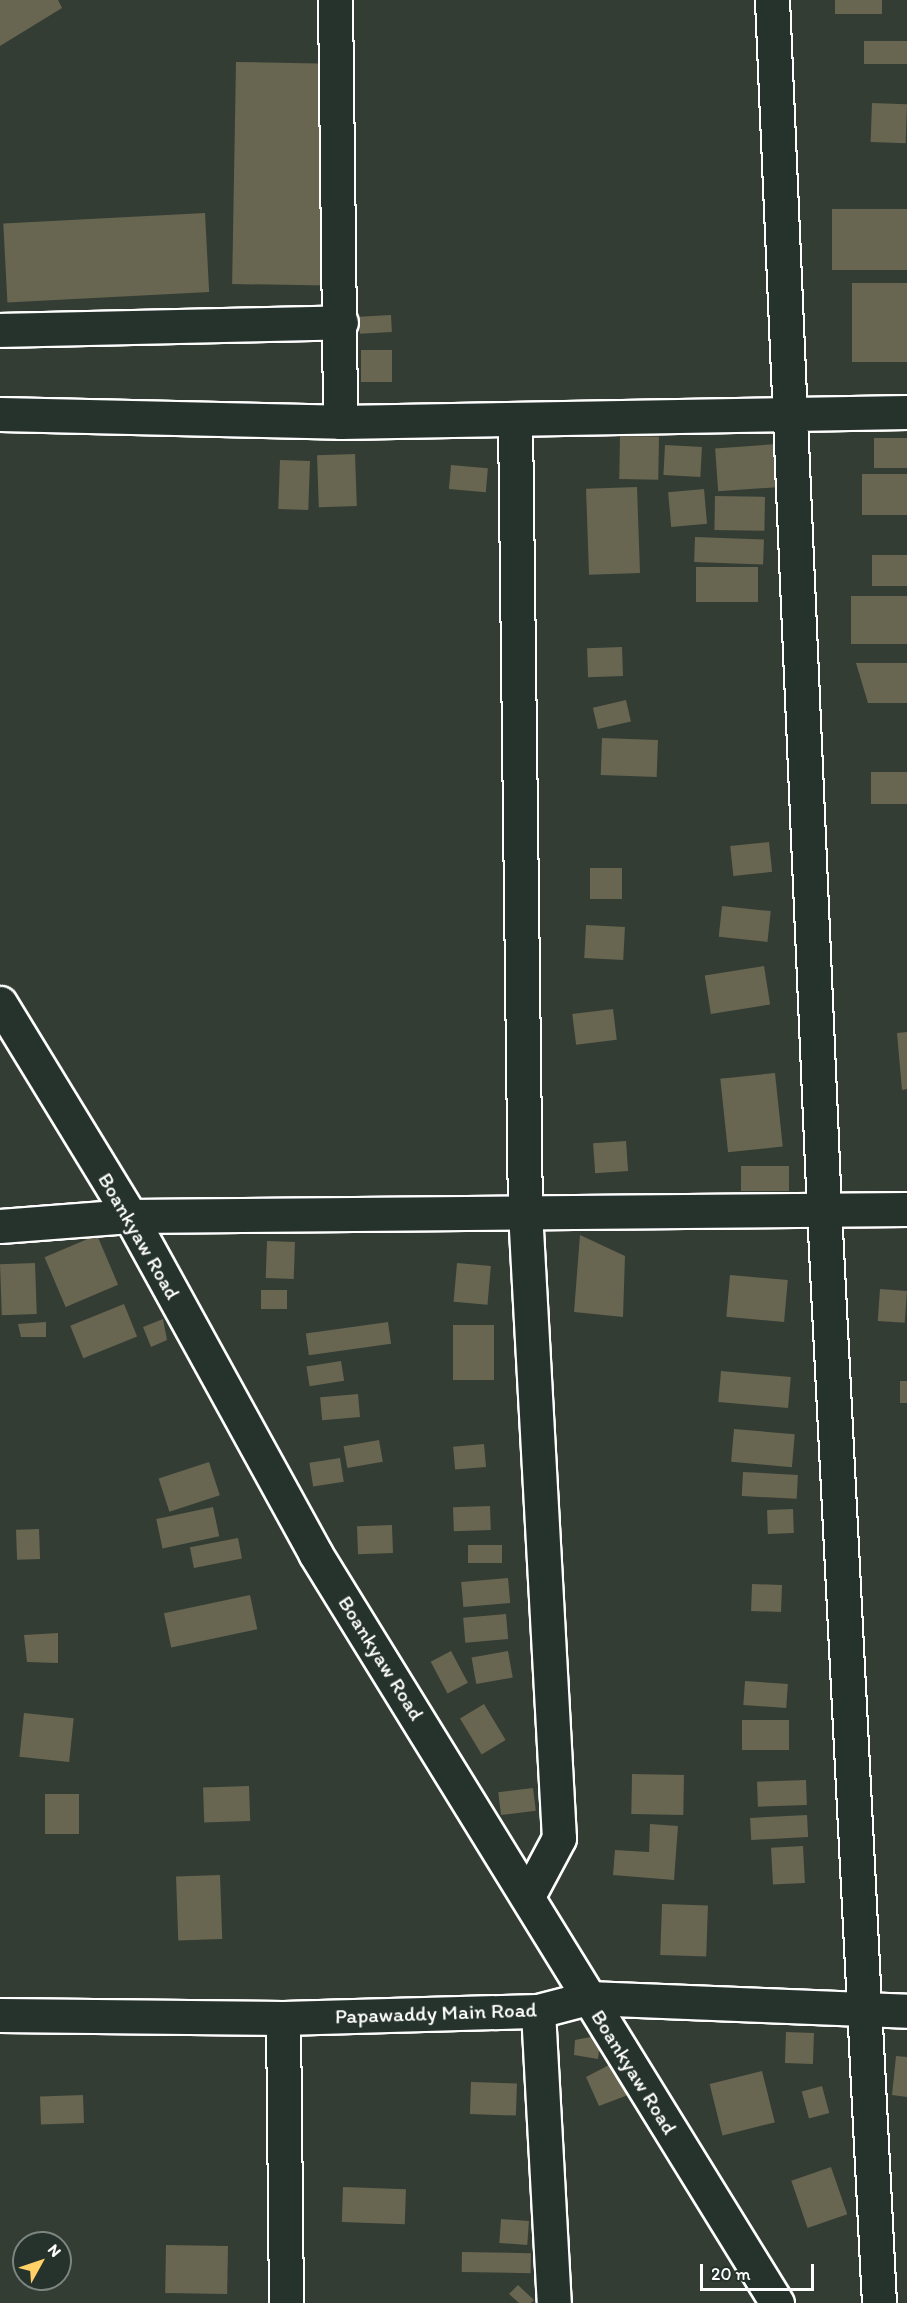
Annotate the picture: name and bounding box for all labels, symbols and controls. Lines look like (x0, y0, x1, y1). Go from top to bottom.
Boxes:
street label: Boankyaw Road (93, 1168, 185, 1304)
street label: Boankyaw Road (333, 1591, 429, 1725)
street label: Papawaddy Main Road (335, 1997, 537, 2029)
street label: Boankyaw Road (586, 2005, 682, 2139)
north arrow (12, 2231, 72, 2291)
text: N (44, 2240, 65, 2261)
scale bar (703, 2252, 817, 2290)
text: 20 m (711, 2263, 751, 2285)

